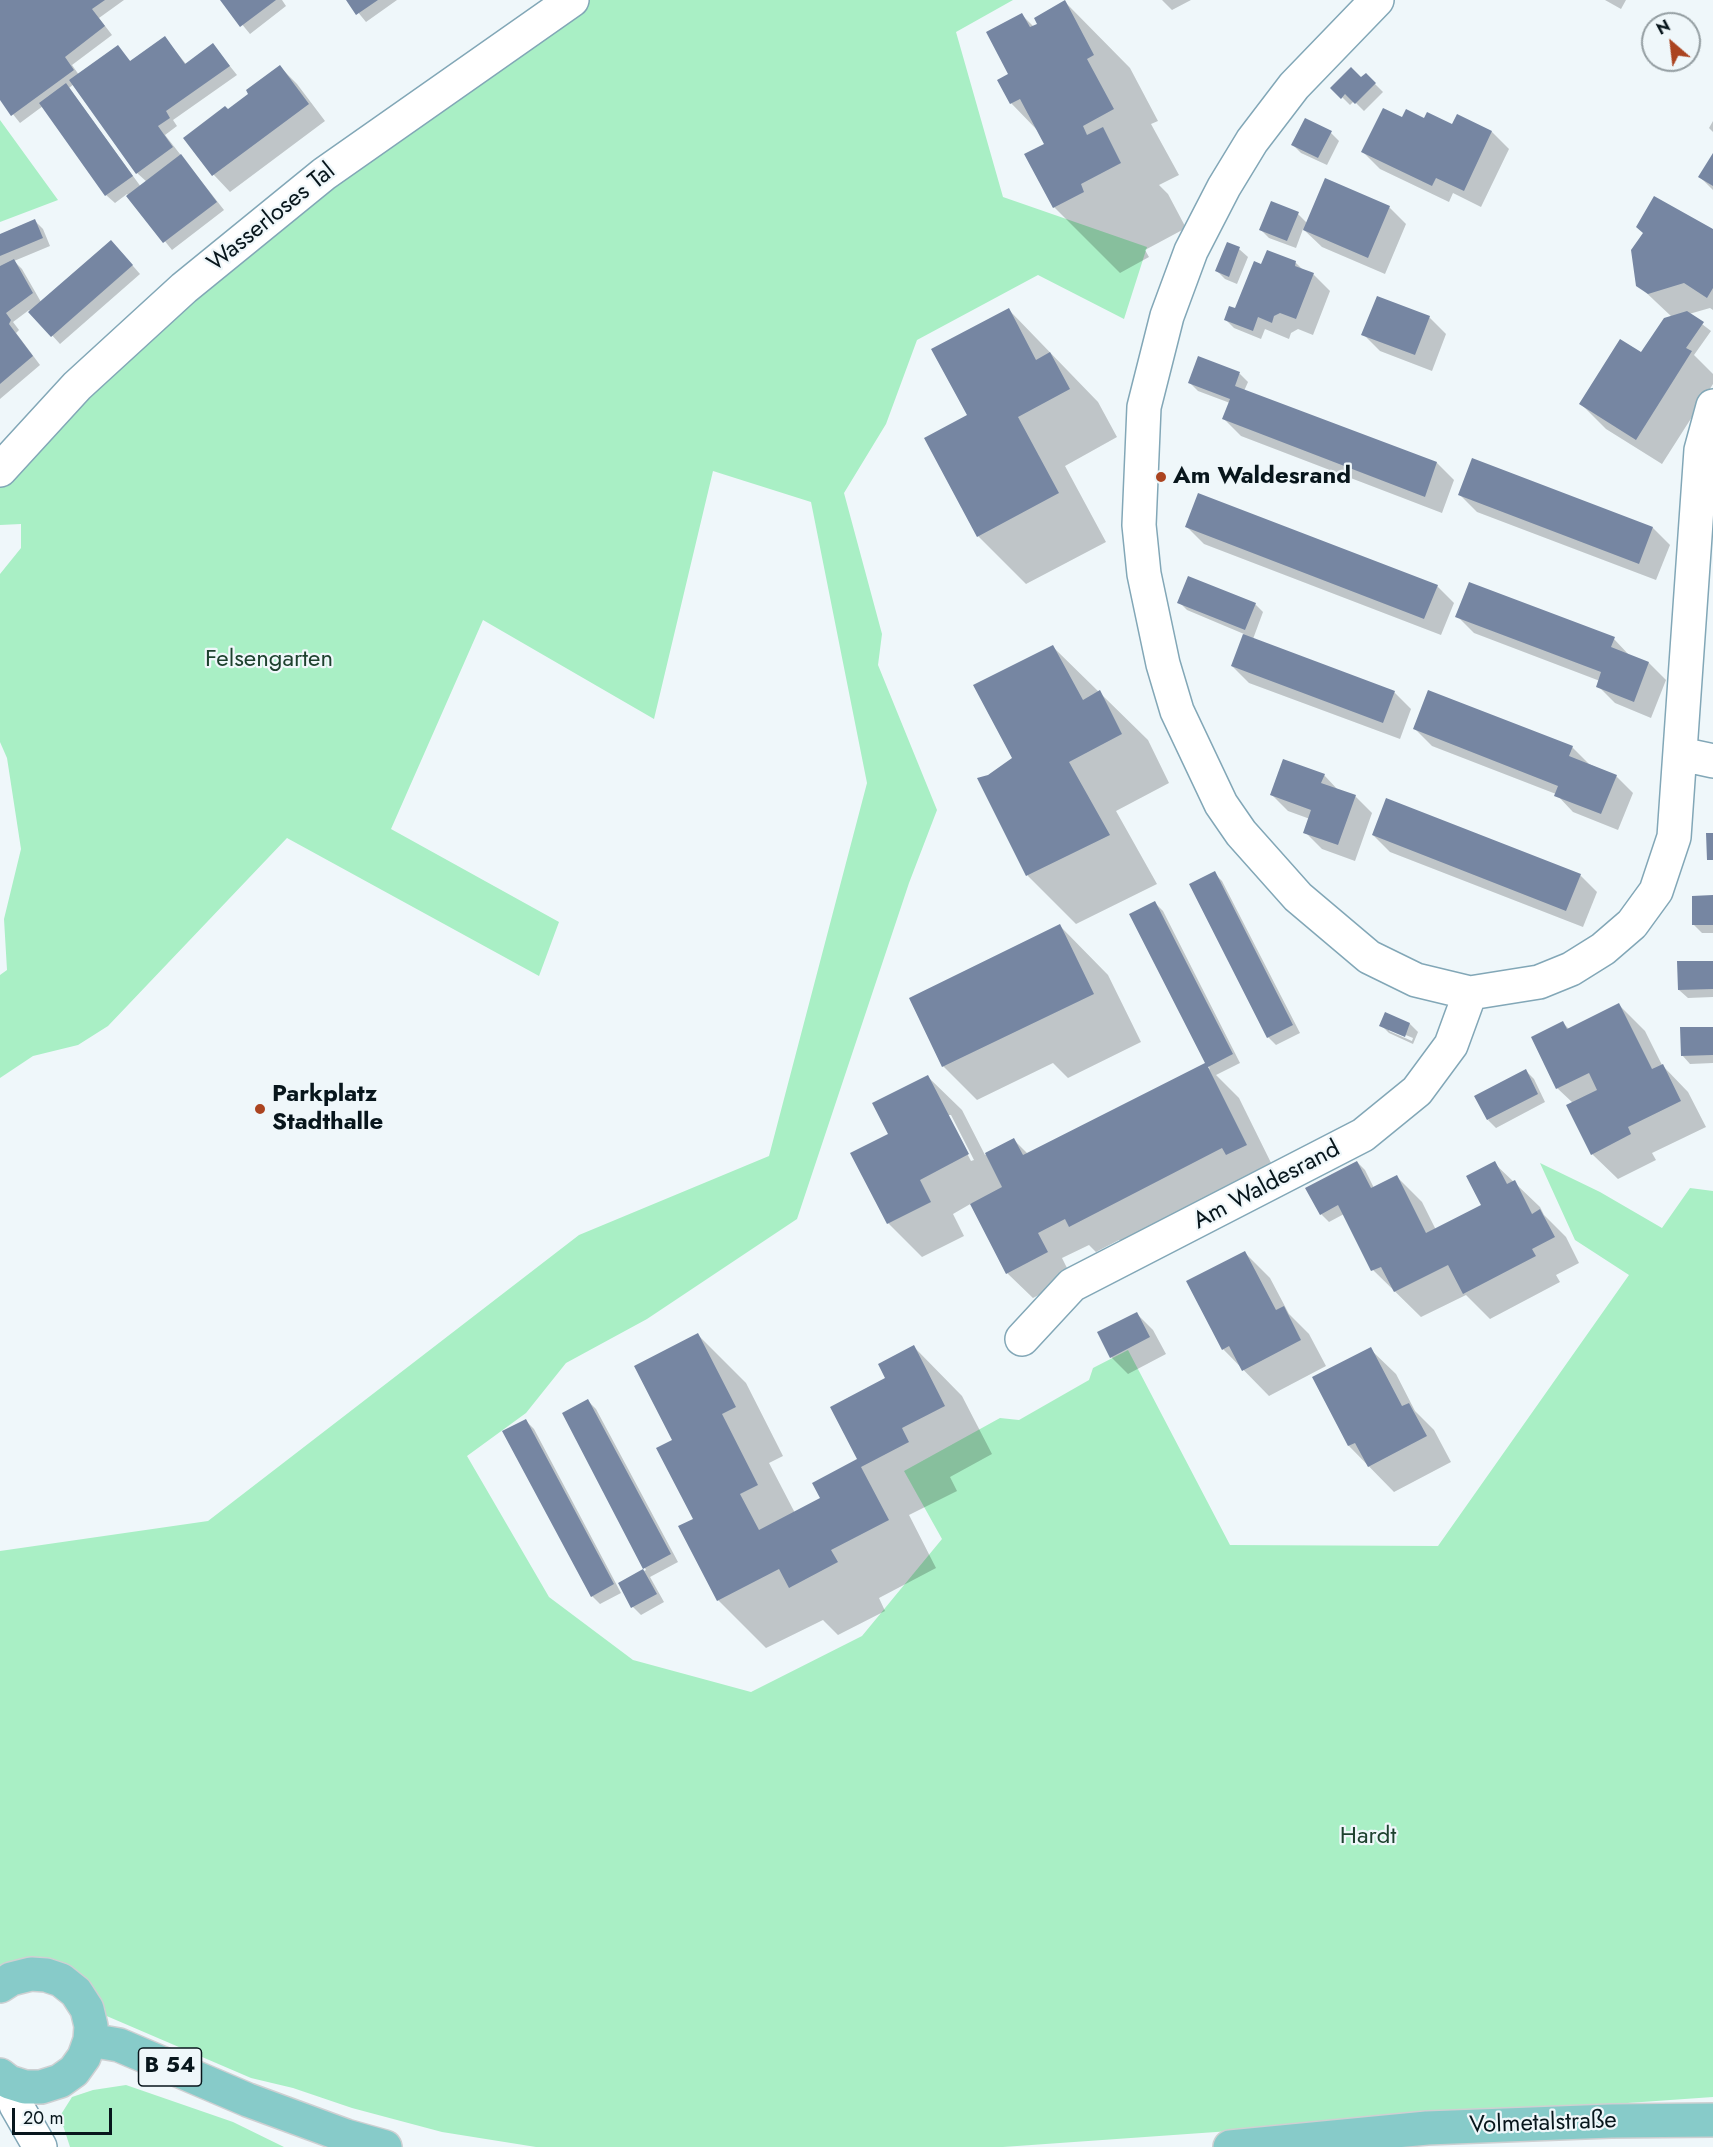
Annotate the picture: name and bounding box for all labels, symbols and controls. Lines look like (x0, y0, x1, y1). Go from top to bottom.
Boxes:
north arrow (1641, 12, 1701, 72)
text: N (1652, 14, 1674, 41)
street label: Wasserloses Tal (202, 158, 342, 278)
place label: Am Waldesrand (1173, 463, 1351, 491)
marker: Am Waldesrand (1154, 470, 1168, 484)
park label: Felsengarten (205, 646, 333, 674)
place label: Parkplatz Stadthalle (272, 1081, 383, 1137)
marker: Parkplatz Stadthalle (253, 1102, 267, 1116)
street label: Am Waldesrand (1189, 1135, 1345, 1237)
park label: Hardt (1340, 1823, 1396, 1851)
road number: B 54 (138, 2048, 201, 2086)
scale bar (15, 2096, 116, 2134)
text: 20 m (23, 2105, 63, 2131)
street label: Volmetalstraße (1469, 2107, 1617, 2141)

